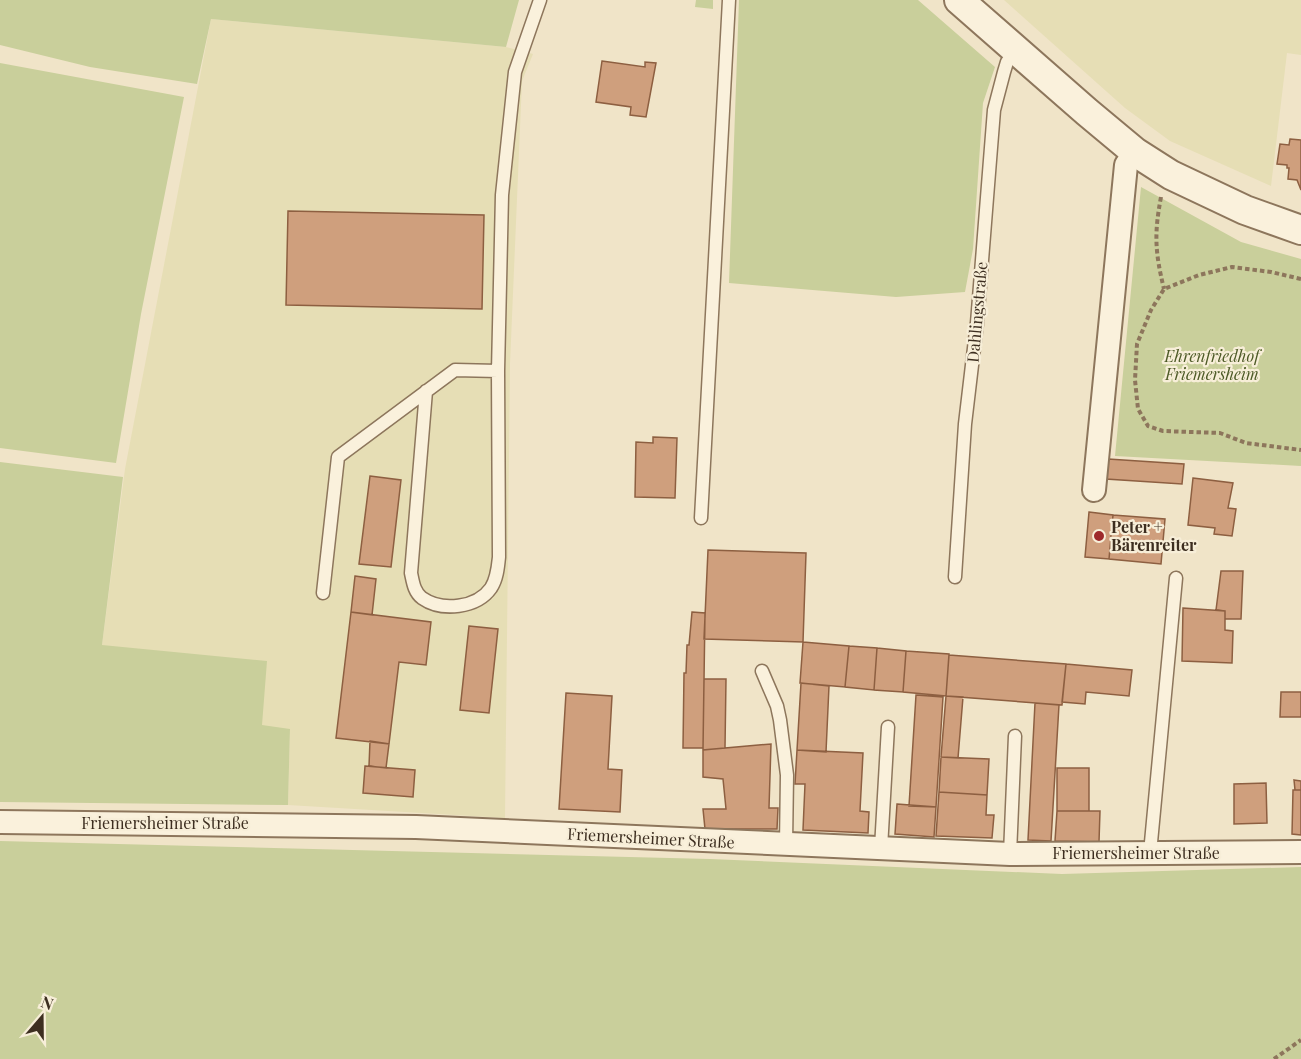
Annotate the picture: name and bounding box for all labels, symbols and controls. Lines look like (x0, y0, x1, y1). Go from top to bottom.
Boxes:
street label: Dahlingstraße (962, 261, 991, 363)
park label: Ehrenfriedhof Friemersheim (1164, 345, 1262, 384)
place label: Peter + Bärenreiter (1111, 516, 1197, 555)
marker: Peter + Bärenreiter (1092, 529, 1106, 543)
street label: Friemersheimer Straße (81, 812, 249, 833)
street label: Friemersheimer Straße (567, 823, 735, 852)
street label: Friemersheimer Straße (1052, 842, 1220, 863)
north arrow (12, 987, 72, 1047)
text: N (38, 991, 57, 1014)

